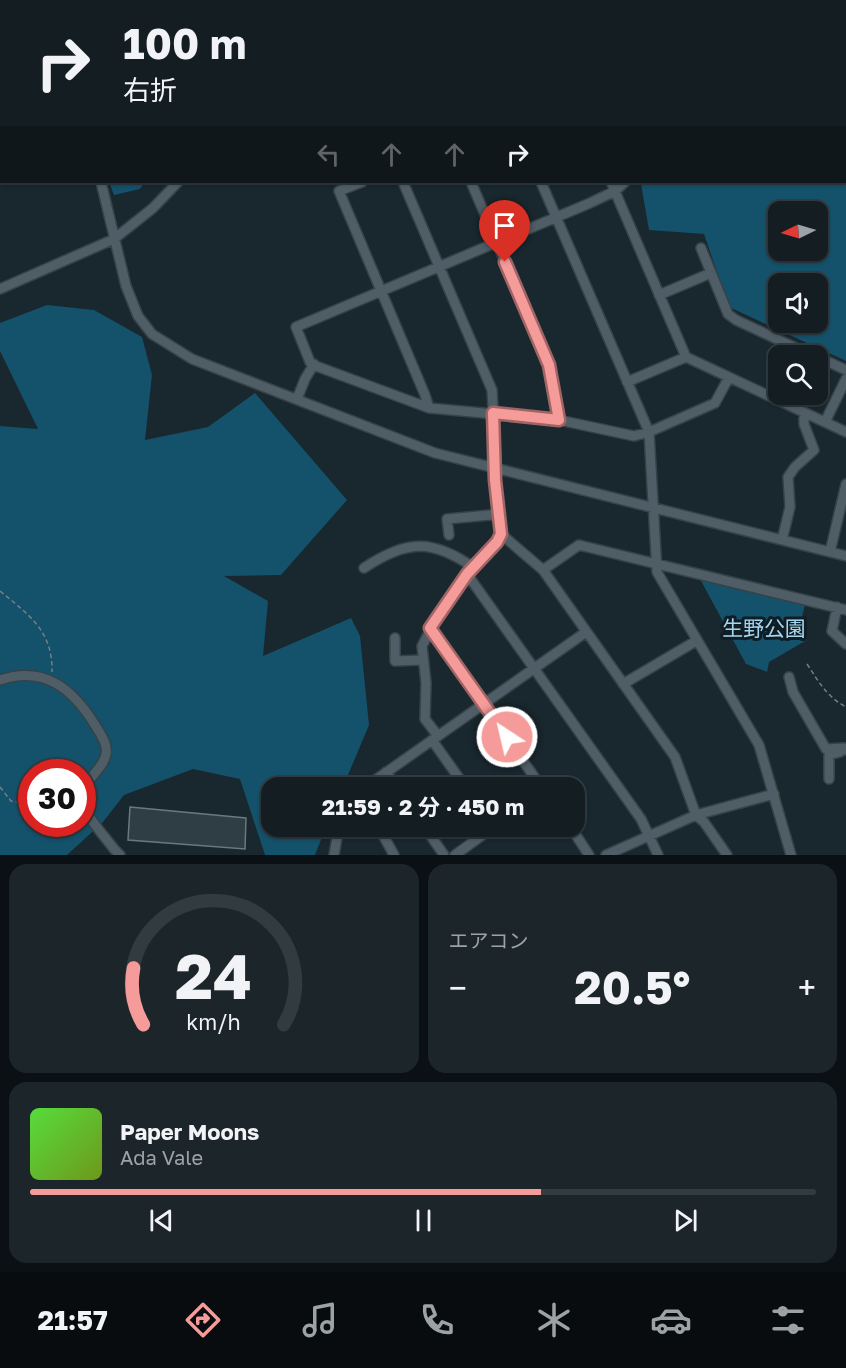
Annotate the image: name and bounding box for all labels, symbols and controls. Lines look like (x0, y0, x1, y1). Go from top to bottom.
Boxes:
text: 100 m (123, 18, 246, 68)
icon: right (24, 24, 102, 102)
text: 右折 (123, 74, 177, 106)
icon: left (312, 138, 345, 171)
icon: ahead (375, 138, 408, 171)
icon: ahead (438, 138, 471, 171)
icon: right (501, 138, 534, 171)
pin (479, 200, 530, 262)
north arrow (768, 201, 828, 261)
map controls (768, 201, 828, 405)
icon: arrive (488, 209, 521, 242)
button: sound (768, 273, 828, 333)
button: search (768, 345, 828, 405)
park label: 生野公園 (722, 615, 806, 641)
position arrow (475, 705, 539, 769)
speed limit sign: 30 (18, 759, 96, 837)
text: 21:59 · 2 分 · 450 m (322, 793, 524, 820)
text: エアコン (449, 928, 529, 952)
text: 24 (175, 938, 252, 1013)
text: 20.5° (574, 960, 690, 1014)
text: − (449, 968, 467, 1007)
text: + (798, 968, 816, 1007)
text: km/h (186, 1010, 241, 1036)
text: Paper Moons (120, 1118, 259, 1145)
text: Ada Vale (120, 1145, 203, 1169)
icon: previous (145, 1204, 178, 1237)
icon: pause (407, 1204, 440, 1237)
icon: next (669, 1204, 702, 1237)
icon: directions (182, 1299, 224, 1341)
icon: music (299, 1299, 341, 1341)
icon: phone (416, 1299, 458, 1341)
icon: climate (533, 1299, 575, 1341)
icon: car (650, 1299, 692, 1341)
icon: filters (767, 1299, 809, 1341)
text: 21:57 (37, 1304, 108, 1336)

